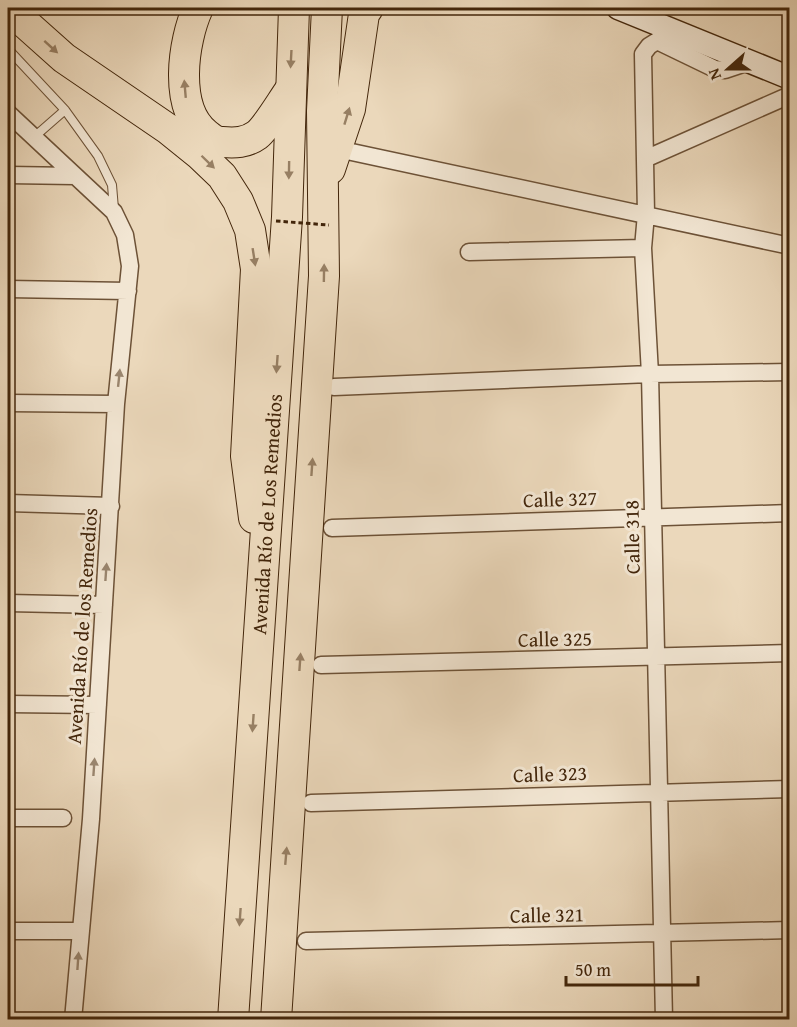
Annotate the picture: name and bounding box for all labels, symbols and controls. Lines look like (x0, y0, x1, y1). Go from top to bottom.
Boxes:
north arrow (698, 39, 758, 99)
one-way arrow (43, 40, 58, 53)
one-way arrow (287, 50, 296, 69)
text: N (701, 65, 727, 84)
one-way arrow (180, 79, 190, 98)
one-way arrow (343, 107, 352, 125)
one-way arrow (200, 155, 215, 169)
one-way arrow (284, 160, 293, 179)
one-way arrow (249, 247, 258, 266)
one-way arrow (319, 263, 329, 282)
one-way arrow (272, 355, 282, 374)
one-way arrow (114, 368, 124, 387)
street label: Avenida Río de Los Remedios (244, 393, 289, 635)
one-way arrow (308, 458, 317, 477)
street label: Calle 327 (522, 483, 598, 514)
street label: Calle 318 (616, 500, 647, 574)
street label: Avenida Río de los Remedios (59, 507, 104, 745)
one-way arrow (101, 563, 111, 582)
street label: Calle 325 (518, 623, 592, 654)
one-way arrow (295, 652, 305, 671)
one-way arrow (248, 713, 258, 732)
one-way arrow (90, 757, 99, 776)
street label: Calle 323 (512, 758, 588, 789)
one-way arrow (281, 847, 291, 866)
street label: Calle 321 (510, 899, 584, 930)
one-way arrow (235, 908, 244, 927)
scale bar (566, 949, 698, 987)
one-way arrow (73, 952, 83, 971)
text: 50 m (575, 956, 611, 983)

